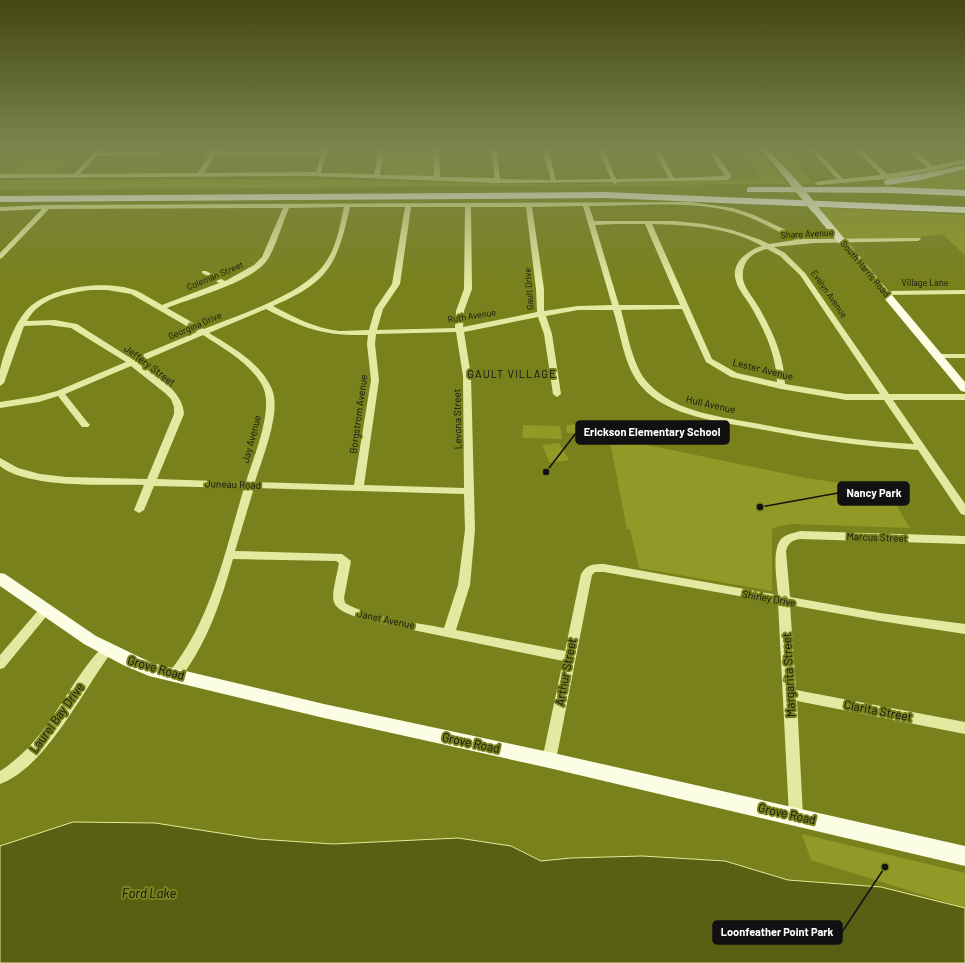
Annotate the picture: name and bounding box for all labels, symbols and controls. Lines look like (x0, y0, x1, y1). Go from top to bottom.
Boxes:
street label: Share Avenue (780, 227, 834, 240)
street label: South Harris Road (839, 238, 892, 299)
street label: Coleman Street (185, 259, 245, 292)
street label: Gault Drive (522, 267, 535, 310)
street label: Evelyn Avenue (809, 268, 850, 320)
street label: Village Lane (901, 277, 949, 288)
street label: Ruth Avenue (447, 306, 497, 325)
street label: Georgina Drive (167, 309, 223, 342)
street label: Jeffery Street (122, 342, 178, 388)
street label: Lester Avenue (731, 356, 795, 382)
district label: GAULT VILLAGE (467, 367, 557, 380)
street label: Borgstrom Avenue (346, 374, 370, 454)
street label: Levona Street (450, 388, 464, 449)
street label: Hull Avenue (685, 392, 737, 416)
street label: Jay Avenue (239, 414, 263, 464)
callout: Erickson Elementary School (576, 421, 729, 444)
text: Erickson Elementary School (584, 425, 721, 438)
street label: Juneau Road (205, 477, 261, 491)
callout: Nancy Park (838, 482, 909, 505)
text: Nancy Park (847, 486, 902, 499)
street label: Marcus Street (847, 530, 908, 544)
street label: Shirley Drive (741, 587, 797, 609)
street label: Janet Avenue (356, 607, 416, 631)
street label: Margarita Street (779, 632, 797, 718)
street label: Arthur Street (552, 637, 578, 707)
street label: Grove Road (126, 652, 186, 682)
street label: Laurel Bay Drive (26, 680, 86, 755)
street label: Clarita Street (843, 697, 914, 723)
street label: Grove Road (441, 729, 501, 755)
street label: Grove Road (757, 800, 817, 826)
water label: Ford Lake (122, 885, 176, 901)
callout: Loonfeather Point Park (713, 921, 842, 944)
text: Loonfeather Point Park (721, 925, 833, 938)

